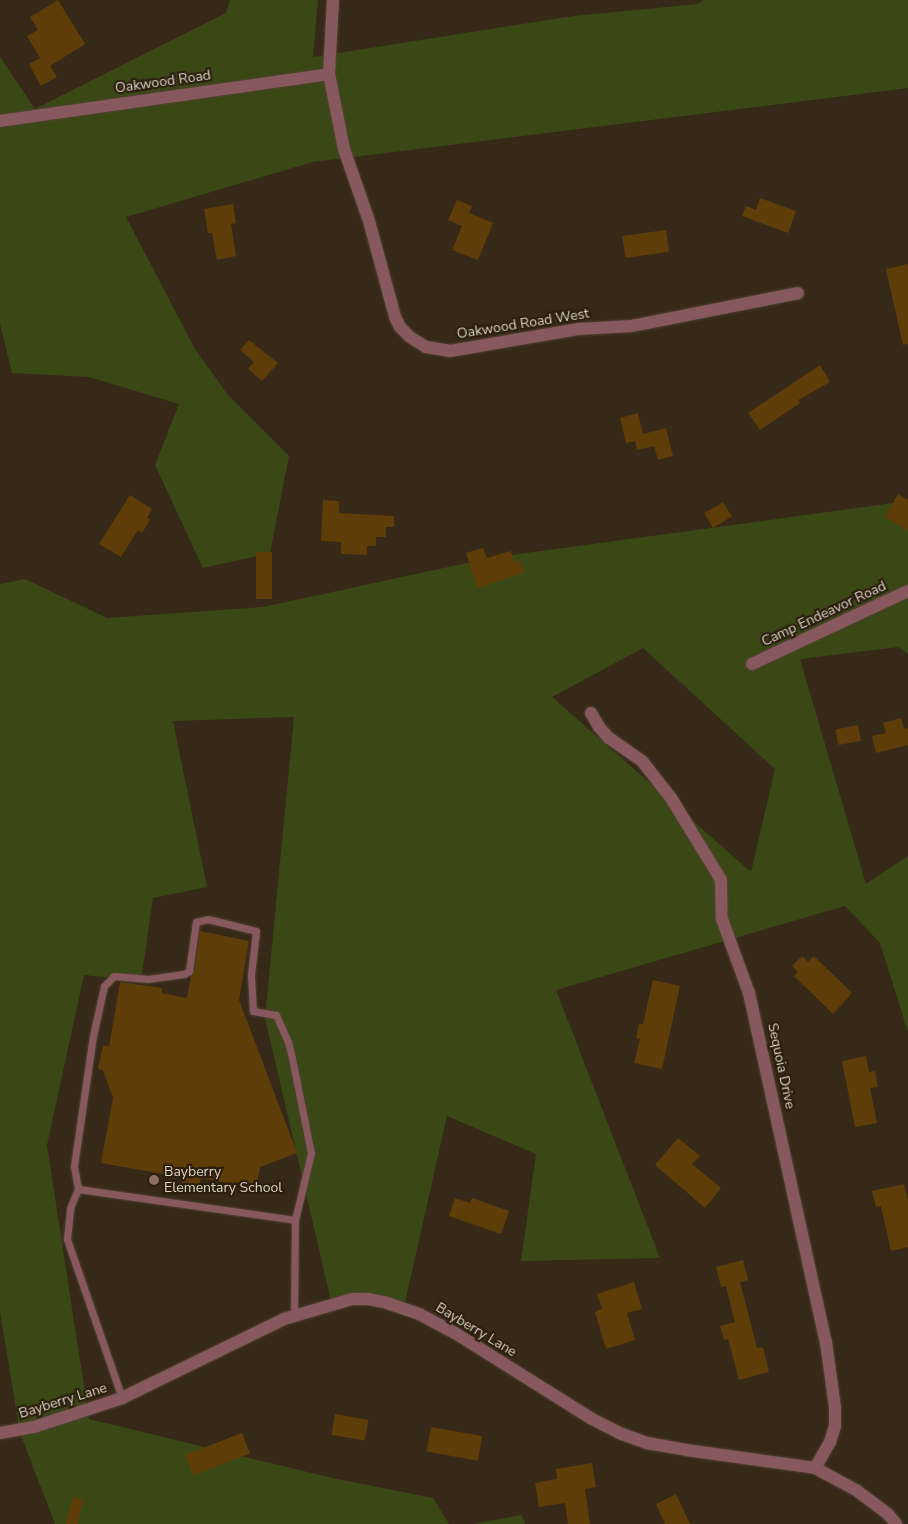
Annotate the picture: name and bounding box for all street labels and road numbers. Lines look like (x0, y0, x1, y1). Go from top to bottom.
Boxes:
street label: Oakwood Road (114, 67, 212, 97)
street label: Oakwood Road West (456, 305, 590, 343)
street label: Camp Endeavor Road (759, 578, 889, 650)
street label: Sequoia Drive (764, 1022, 798, 1110)
street label: Bayberry Lane (433, 1299, 519, 1361)
street label: Bayberry Lane (17, 1380, 109, 1422)

